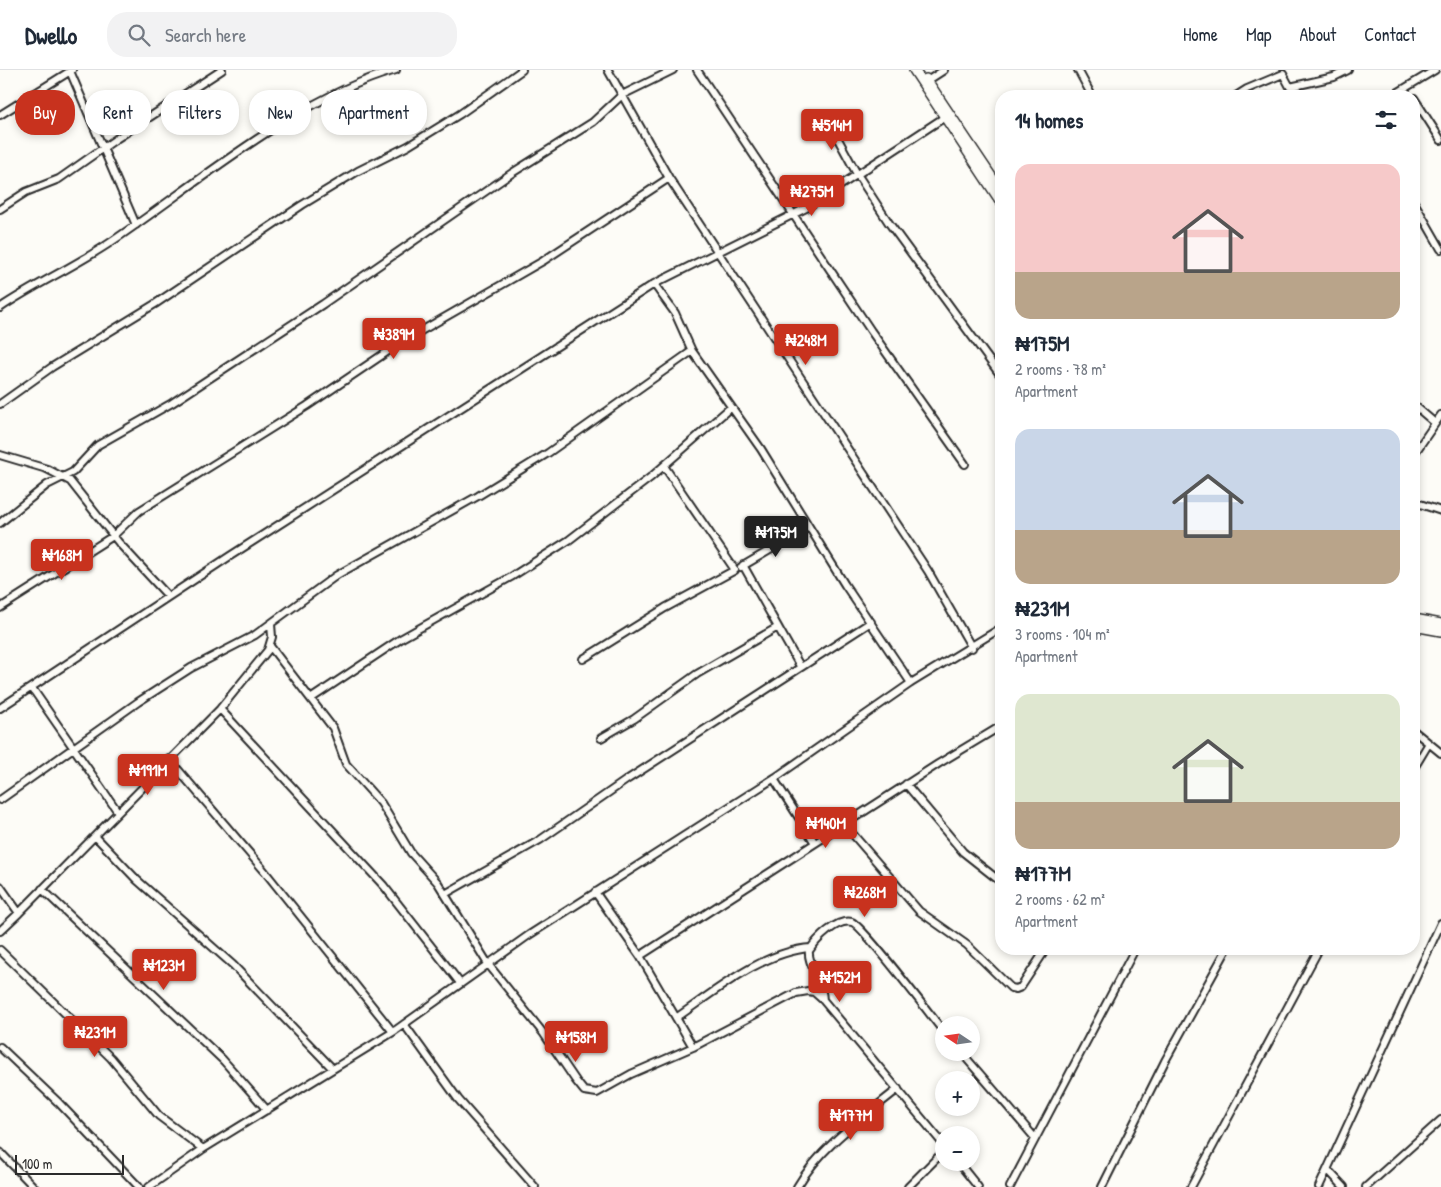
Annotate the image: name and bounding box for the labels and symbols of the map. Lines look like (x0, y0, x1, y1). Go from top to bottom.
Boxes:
pin: ₦514M (797, 108, 867, 151)
pin: ₦275M (777, 174, 847, 217)
pin: ₦389M (359, 318, 429, 360)
pin: ₦248M (771, 324, 841, 366)
pin: ₦175M (741, 516, 811, 558)
pin: ₦168M (27, 538, 97, 581)
pin: ₦191M (113, 754, 183, 796)
pin: ₦140M (791, 806, 861, 849)
pin: ₦268M (830, 876, 900, 918)
pin: ₦123M (129, 948, 199, 991)
pin: ₦152M (805, 960, 875, 1003)
pin: ₦231M (60, 1016, 130, 1058)
north arrow (935, 1016, 980, 1061)
pin: ₦158M (541, 1020, 611, 1063)
pin: ₦177M (816, 1098, 886, 1141)
scale bar (15, 1152, 124, 1175)

